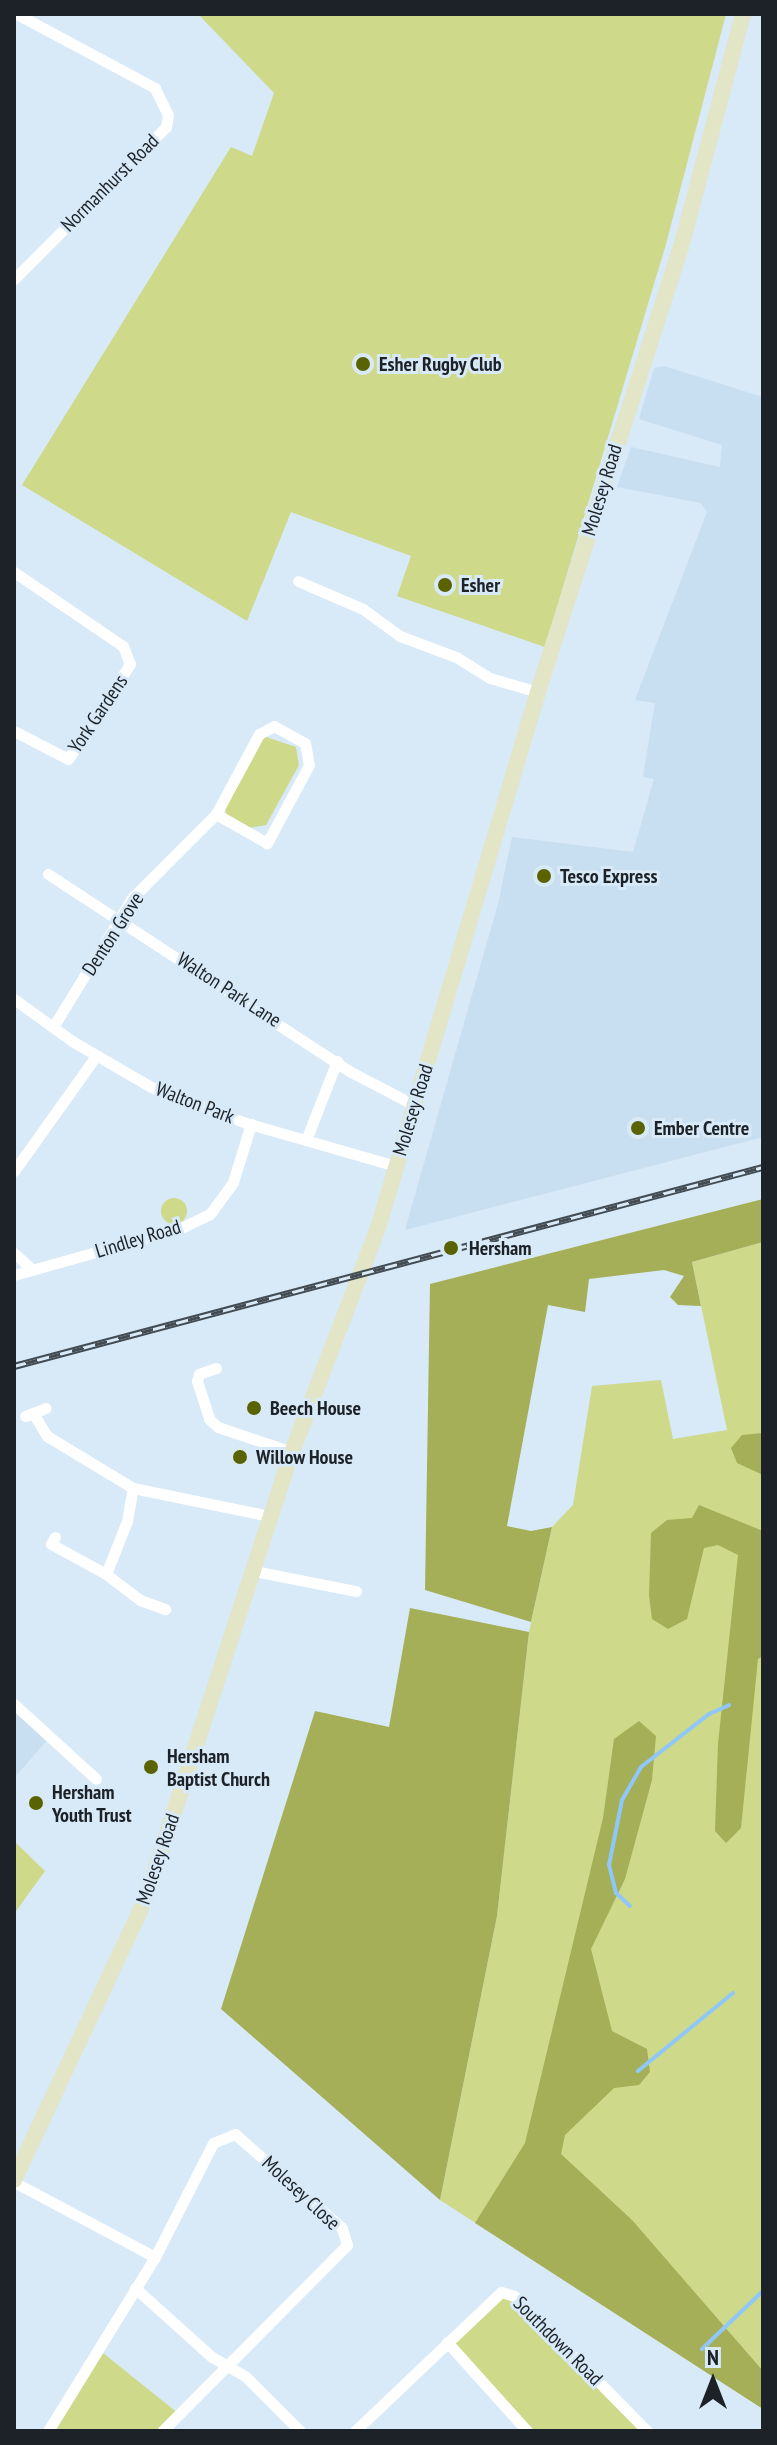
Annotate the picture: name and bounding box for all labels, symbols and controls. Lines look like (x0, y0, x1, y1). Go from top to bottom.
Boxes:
street label: Normanhurst Road (56, 129, 164, 237)
place label: Esher Rugby Club (379, 352, 502, 376)
marker: Esher Rugby Club (354, 355, 372, 373)
street label: Molesey Road (577, 441, 627, 539)
place label: Esher (461, 573, 500, 597)
marker: Esher (436, 576, 454, 594)
street label: York Gardens (63, 670, 133, 758)
place label: Tesco Express (560, 864, 657, 888)
marker: Tesco Express (535, 867, 553, 885)
street label: Denton Grove (77, 888, 149, 980)
street label: Walton Park Lane (172, 947, 286, 1033)
street label: Molesey Road (388, 1061, 438, 1159)
street label: Walton Park (152, 1077, 238, 1129)
place label: Ember Centre (654, 1116, 750, 1140)
marker: Ember Centre (629, 1119, 647, 1137)
street label: Lindley Road (92, 1215, 184, 1263)
place label: Hersham (469, 1236, 532, 1260)
marker: Hersham (440, 1237, 462, 1259)
place label: Beech House (270, 1396, 361, 1420)
marker: Beech House (245, 1399, 263, 1417)
place label: Willow House (256, 1445, 353, 1469)
marker: Willow House (231, 1448, 249, 1466)
place label: Hersham Baptist Church (167, 1744, 270, 1791)
marker: Hersham Baptist Church (142, 1758, 160, 1776)
place label: Hersham Youth Trust (52, 1780, 132, 1827)
marker: Hersham Youth Trust (27, 1794, 45, 1812)
street label: Molesey Road (131, 1810, 185, 1908)
street label: Molesey Close (257, 2151, 345, 2235)
street label: Southdown Road (508, 2291, 608, 2391)
north arrow (673, 2341, 753, 2421)
text: N (707, 2343, 719, 2371)

